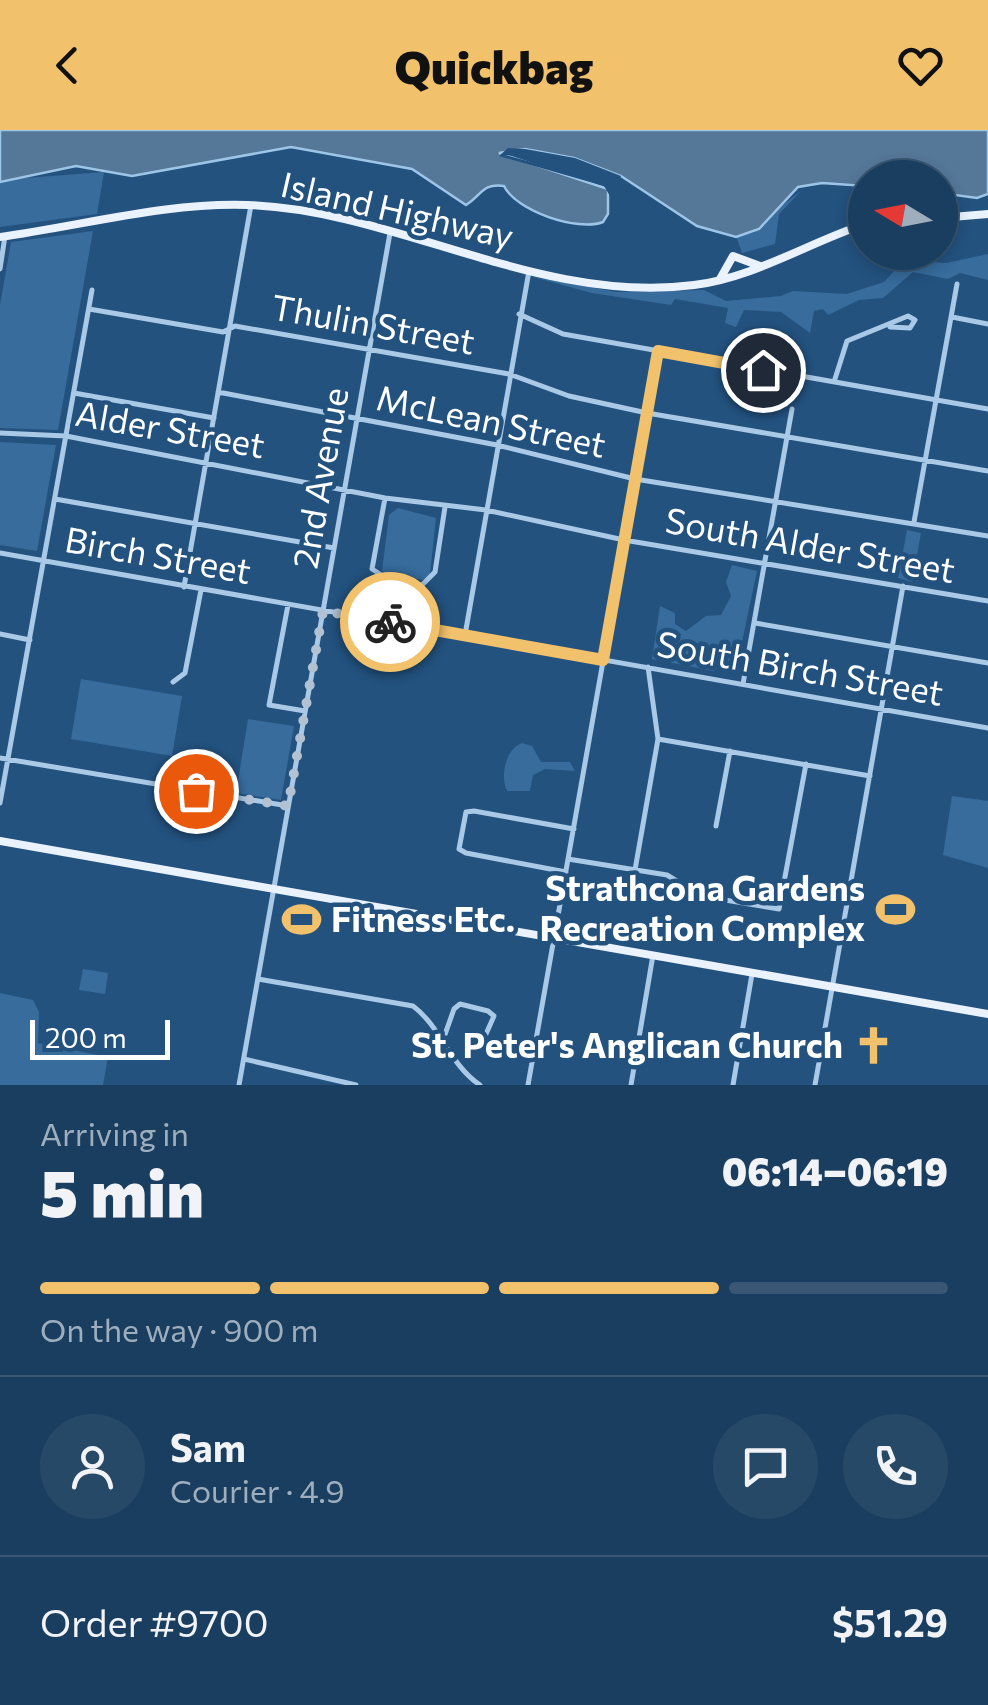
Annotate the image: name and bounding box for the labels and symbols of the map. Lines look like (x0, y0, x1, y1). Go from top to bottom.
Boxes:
north arrow (848, 160, 958, 270)
street label: Island Highway (277, 161, 518, 256)
street label: Thulin Street (268, 284, 478, 362)
pin (721, 328, 806, 413)
street label: McLean Street (373, 374, 610, 465)
street label: 2nd Avenue (281, 384, 356, 571)
street label: Alder Street (72, 390, 268, 465)
street label: South Alder Street (662, 497, 959, 590)
street label: Birch Street (62, 516, 255, 591)
courier (340, 572, 440, 672)
street label: South Birch Street (654, 620, 947, 713)
pin (154, 749, 239, 834)
place label: Strathcona Gardens Recreation Complex (540, 865, 865, 948)
sports icon: Strathcona Gardens Recreation Complex (874, 888, 916, 930)
place label: Fitness Etc. (331, 896, 515, 939)
sports icon: Fitness Etc. (280, 899, 322, 941)
scale bar (30, 1015, 170, 1060)
place label: St. Peter's Anglican Church (411, 1022, 843, 1065)
church icon: St. Peter's Anglican Church (852, 1025, 894, 1067)

